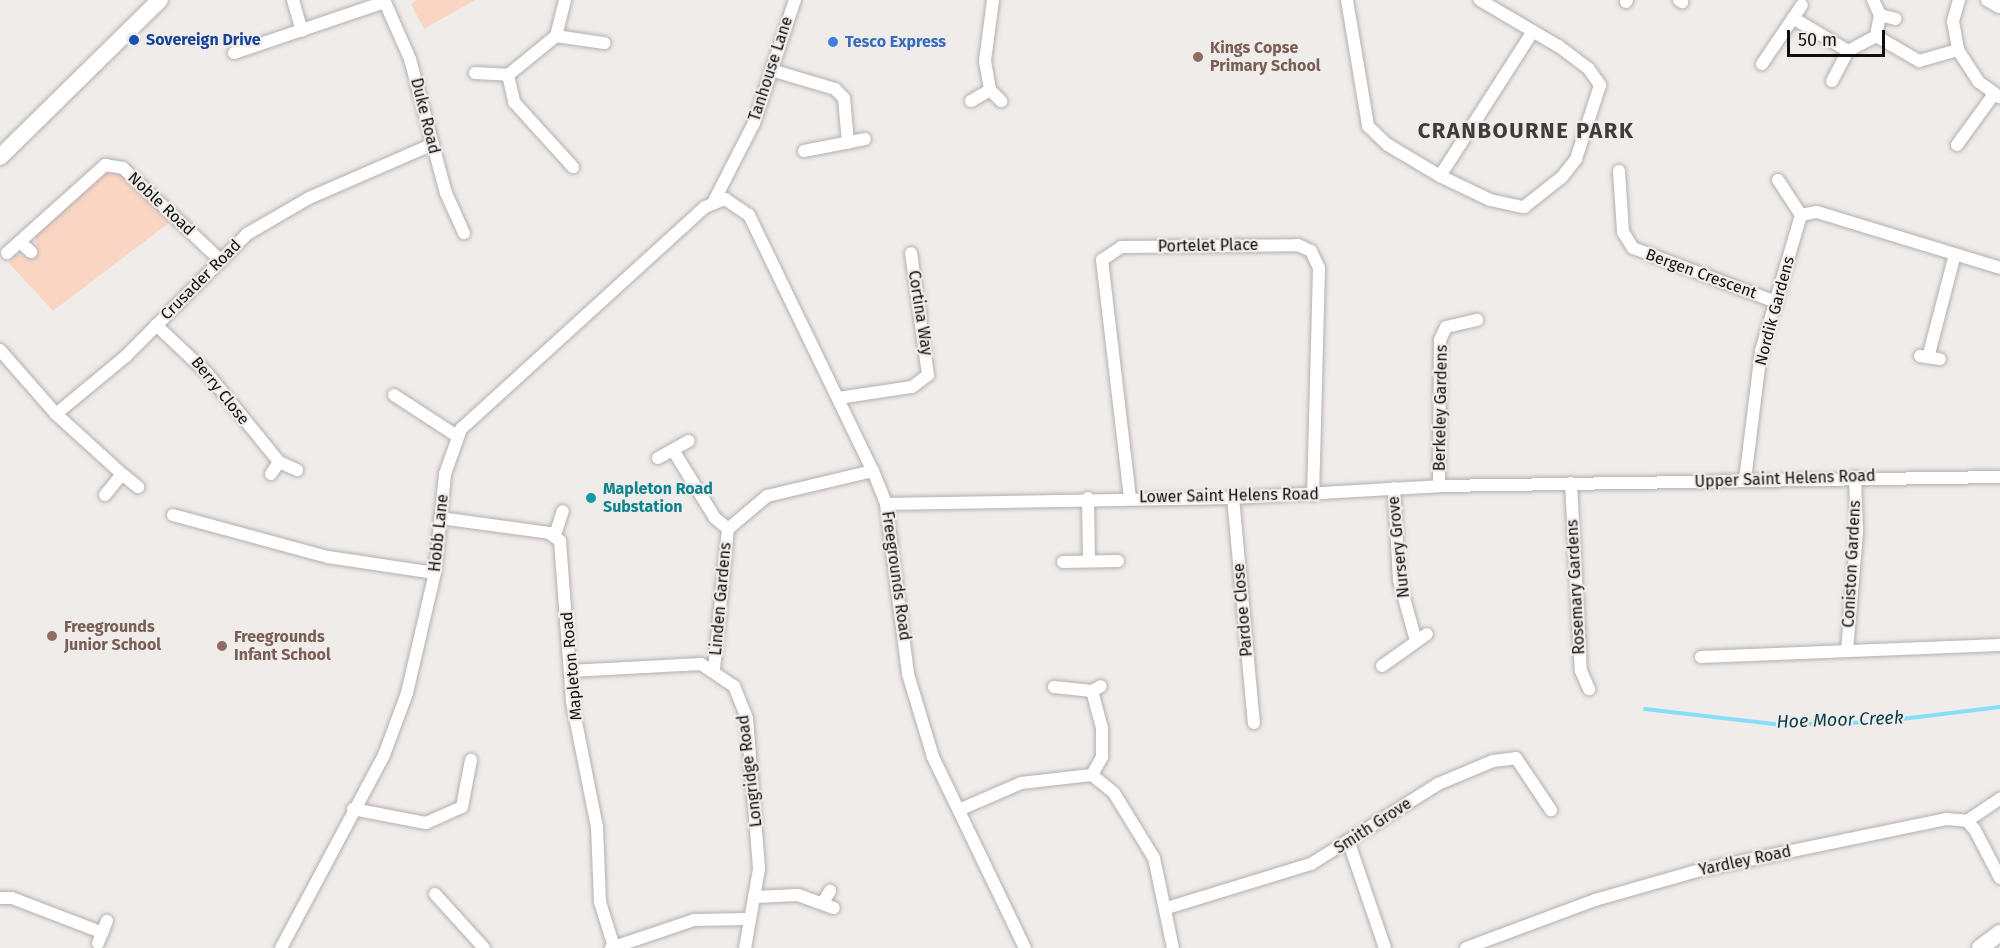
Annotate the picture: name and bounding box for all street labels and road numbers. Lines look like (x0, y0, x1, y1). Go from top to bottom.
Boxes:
street label: Tanhouse Lane (745, 14, 797, 124)
street label: Duke Road (406, 76, 444, 156)
street label: Noble Road (124, 168, 198, 240)
street label: Crusader Road (157, 236, 245, 324)
street label: Portelet Place (1158, 236, 1258, 256)
street label: Bergen Crescent (1643, 245, 1759, 303)
street label: Nordik Gardens (1751, 254, 1799, 368)
street label: Cortina Way (904, 269, 936, 357)
street label: Berkeley Gardens (1430, 345, 1452, 471)
street label: Berry Close (187, 353, 253, 429)
street label: Upper Saint Helens Road (1694, 466, 1876, 492)
street label: Lower Saint Helens Road (1139, 485, 1319, 507)
street label: Hobb Lane (425, 493, 453, 573)
street label: Nursery Grove (1384, 495, 1414, 599)
street label: Coniston Gardens (1839, 500, 1865, 628)
street label: Freegrounds Road (877, 510, 915, 642)
street label: Rosemary Gardens (1563, 519, 1589, 655)
street label: Linden Gardens (706, 542, 736, 656)
street label: Pardoe Close (1229, 563, 1257, 657)
street label: Mapleton Road (558, 611, 586, 721)
street label: Longridge Road (734, 714, 766, 828)
street label: Smith Grove (1331, 794, 1415, 858)
street label: Yardley Road (1697, 842, 1793, 880)

